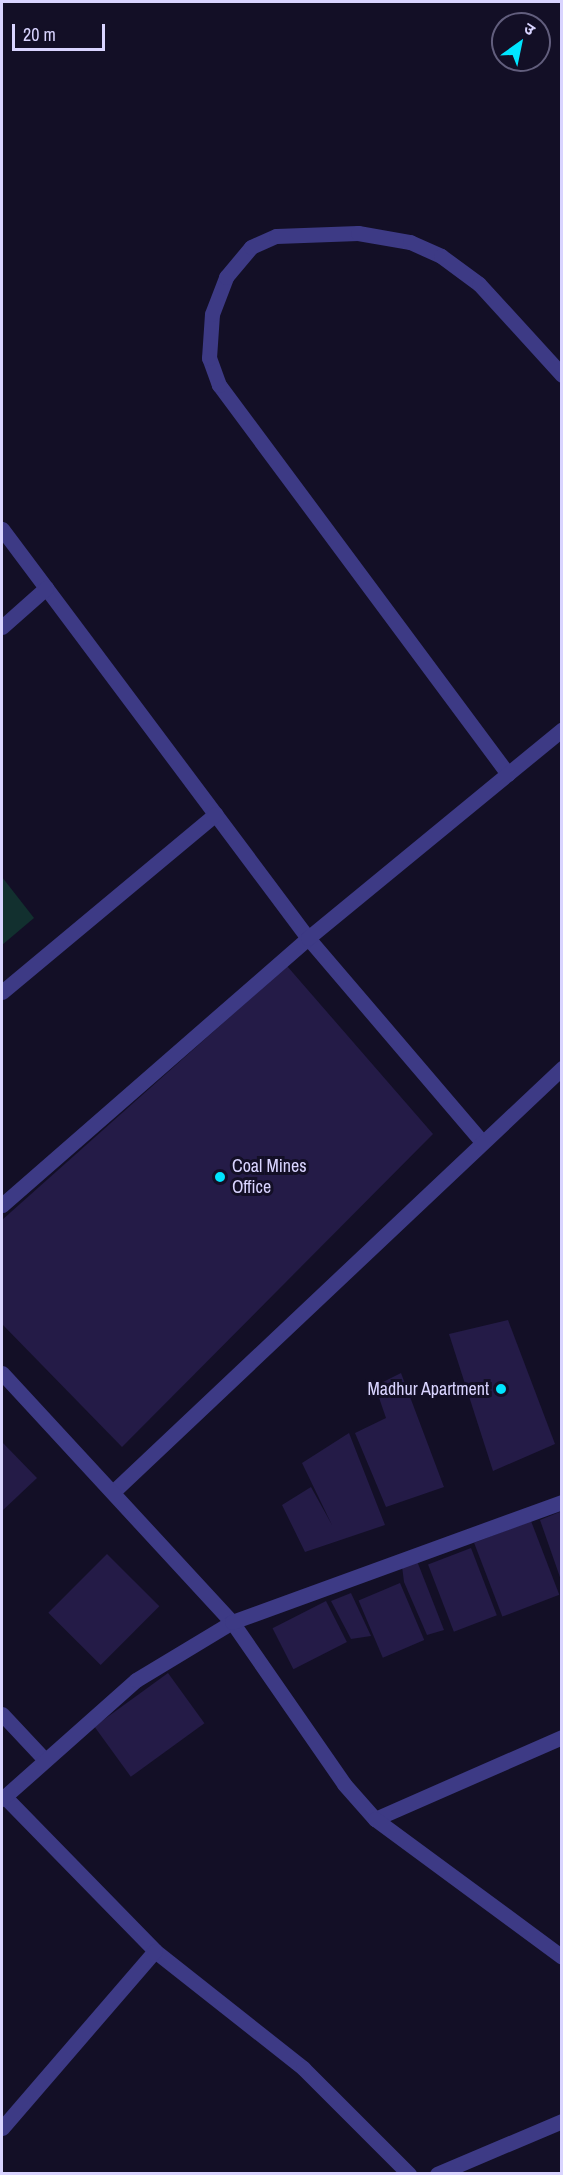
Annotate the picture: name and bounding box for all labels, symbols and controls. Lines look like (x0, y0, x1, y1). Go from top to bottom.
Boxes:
scale bar (15, 12, 108, 50)
north arrow (491, 12, 551, 72)
text: उ (520, 17, 540, 40)
text: 20 m (23, 22, 56, 47)
place label: Coal Mines Office (232, 1156, 307, 1198)
marker: Coal Mines Office (213, 1170, 227, 1184)
place label: Madhur Apartment (367, 1378, 489, 1400)
marker: Madhur Apartment (494, 1382, 508, 1396)

